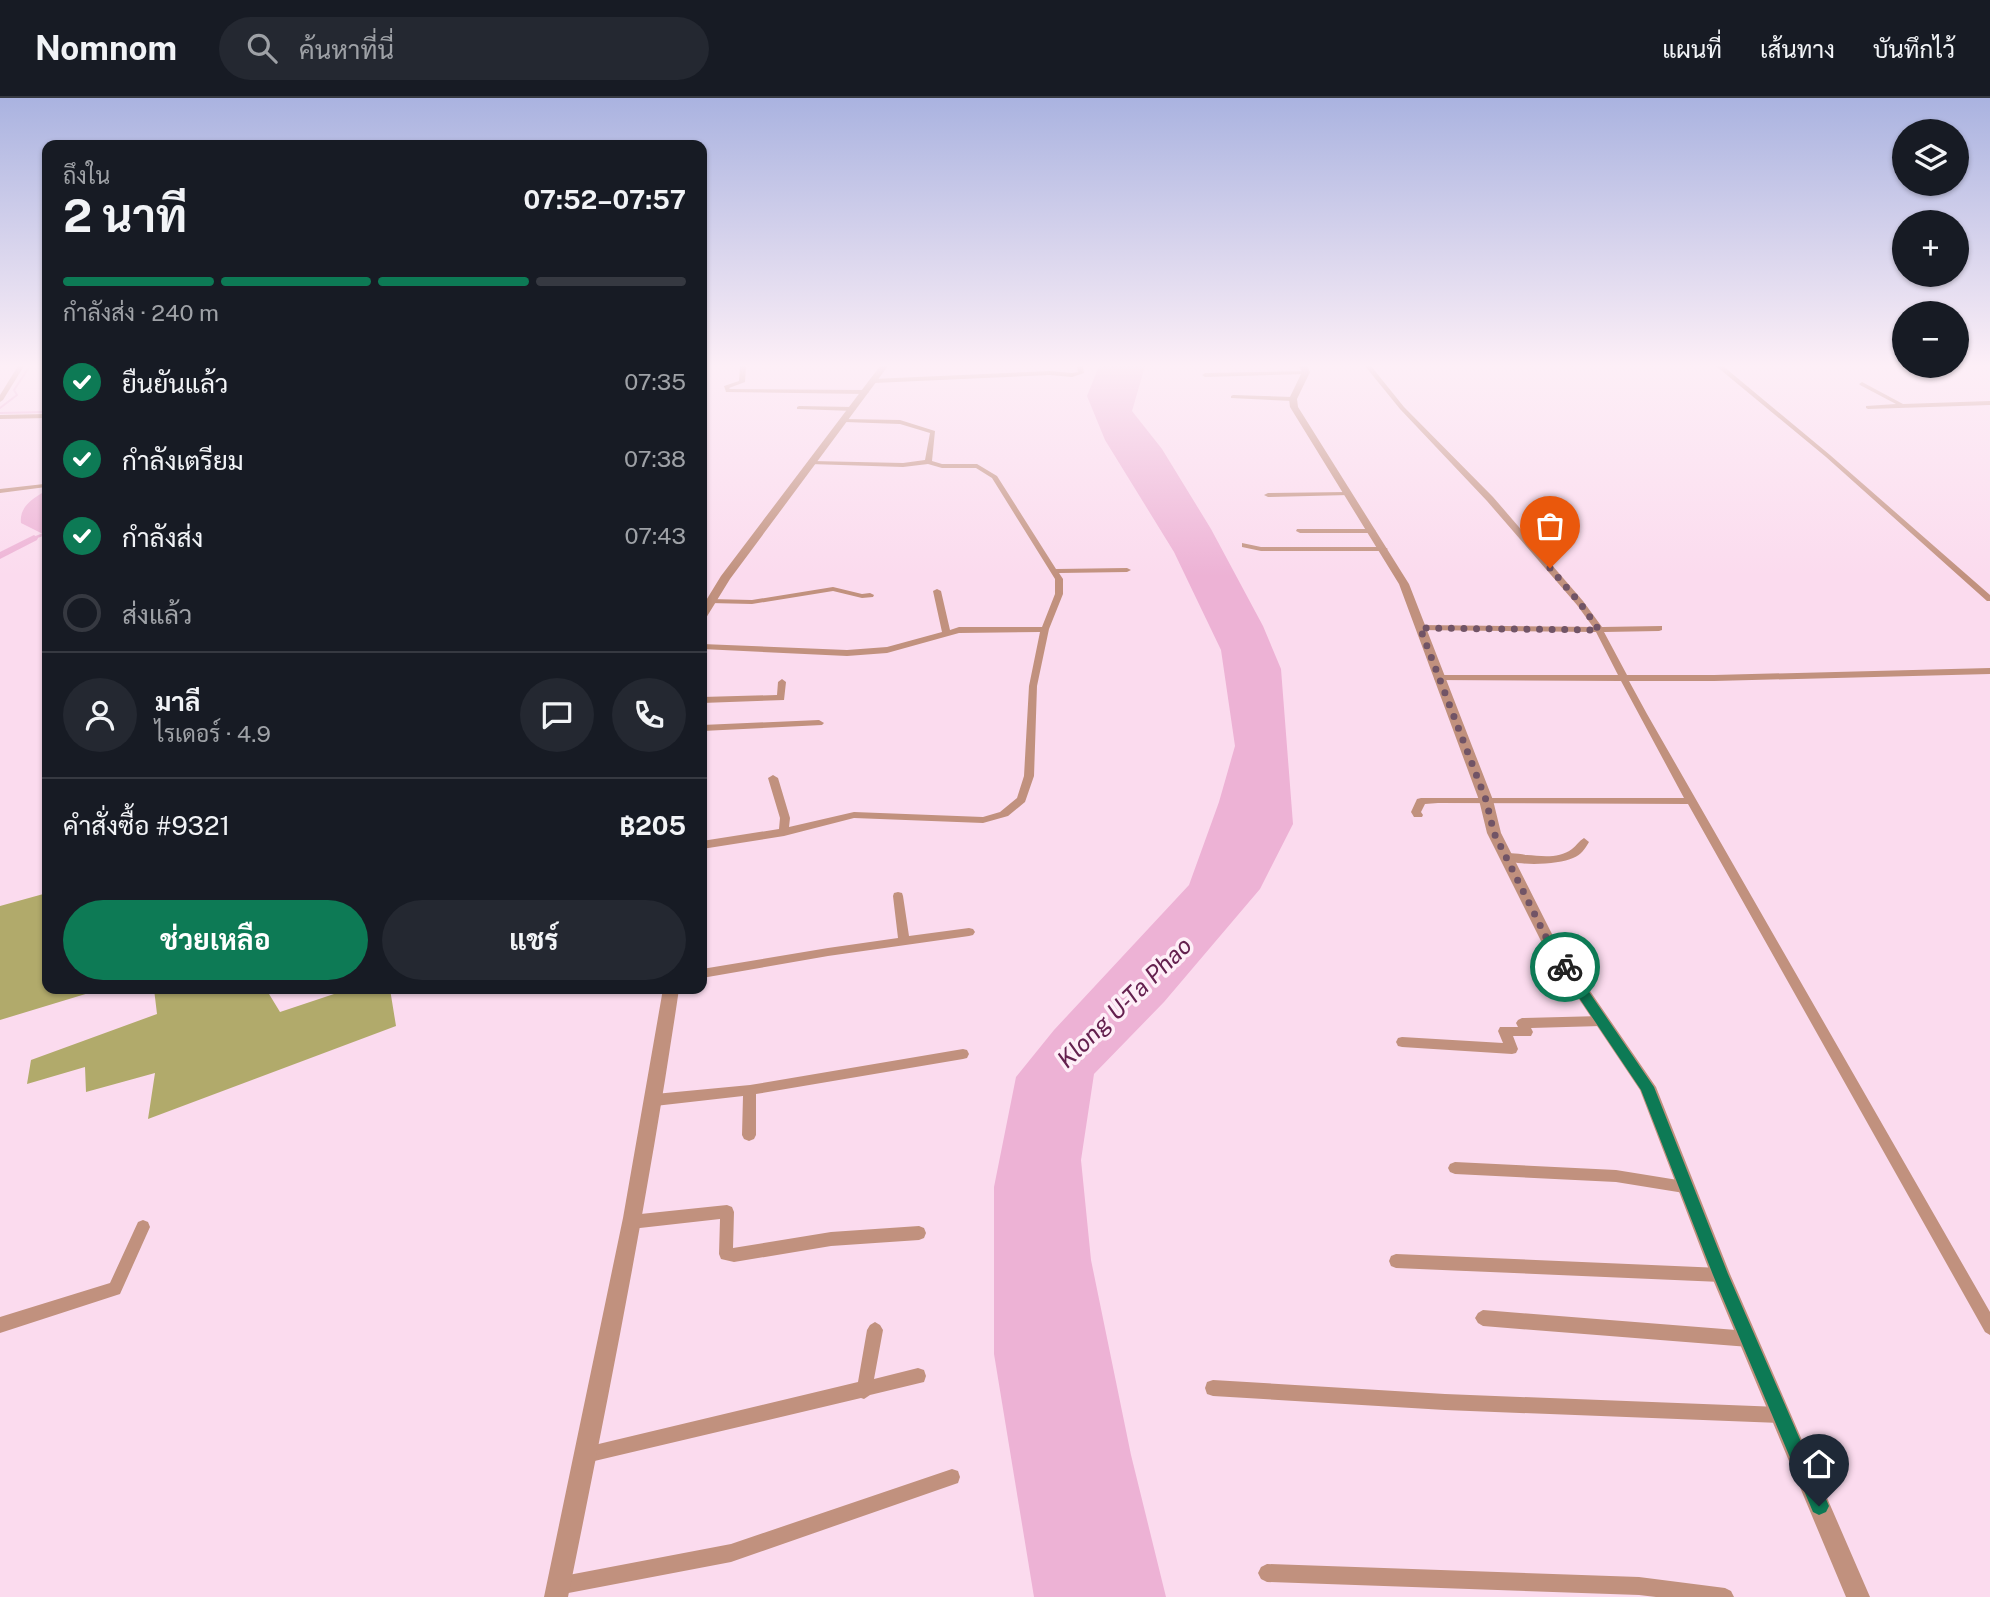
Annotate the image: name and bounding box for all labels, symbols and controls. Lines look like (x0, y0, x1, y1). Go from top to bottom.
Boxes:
search box (219, 17, 709, 80)
text: Nomnom (35, 29, 177, 67)
icon: search (243, 29, 281, 67)
text: ค้นหาที่นี่ (299, 34, 394, 65)
text: แผนที่ (1662, 35, 1722, 63)
text: เส้นทาง (1760, 35, 1835, 63)
text: บันทึกไว้ (1873, 35, 1955, 63)
map controls (1892, 119, 1969, 378)
button: layers (1892, 119, 1969, 196)
text: ถึงใน (63, 162, 110, 189)
text: 07:52–07:57 (523, 184, 686, 215)
text: 2 นาที (63, 188, 187, 242)
button: + (1892, 210, 1969, 287)
text: กำลังส่ง · 240 m (63, 299, 219, 326)
button: − (1892, 301, 1969, 378)
icon: check (63, 363, 101, 401)
text: ยืนยันแล้ว (122, 368, 228, 399)
text: 07:35 (624, 368, 686, 395)
icon: check (63, 440, 101, 478)
text: กำลังเตรียม (122, 445, 244, 476)
text: 07:38 (624, 445, 686, 472)
pin (1520, 496, 1580, 568)
icon: bag (1531, 507, 1569, 545)
icon: check (63, 517, 101, 555)
text: กำลังส่ง (122, 522, 203, 553)
text: 07:43 (625, 522, 686, 549)
text: ส่งแล้ว (122, 599, 192, 630)
button: person (63, 678, 137, 752)
button: chat (520, 678, 594, 752)
button: phone (612, 678, 686, 752)
text: มาลี (155, 686, 200, 717)
text: ไรเดอร์ · 4.9 (155, 720, 271, 747)
text: คำสั่งซื้อ #9321 (63, 810, 230, 841)
text: ฿205 (620, 810, 686, 841)
button: ช่วยเหลือ (63, 900, 368, 980)
button: แชร์ (382, 900, 686, 980)
water label: Klong U-Ta Phao (1051, 931, 1197, 1073)
courier (1530, 932, 1600, 1002)
icon: bike (1546, 948, 1584, 986)
pin (1789, 1434, 1849, 1506)
icon: home (1800, 1445, 1838, 1483)

